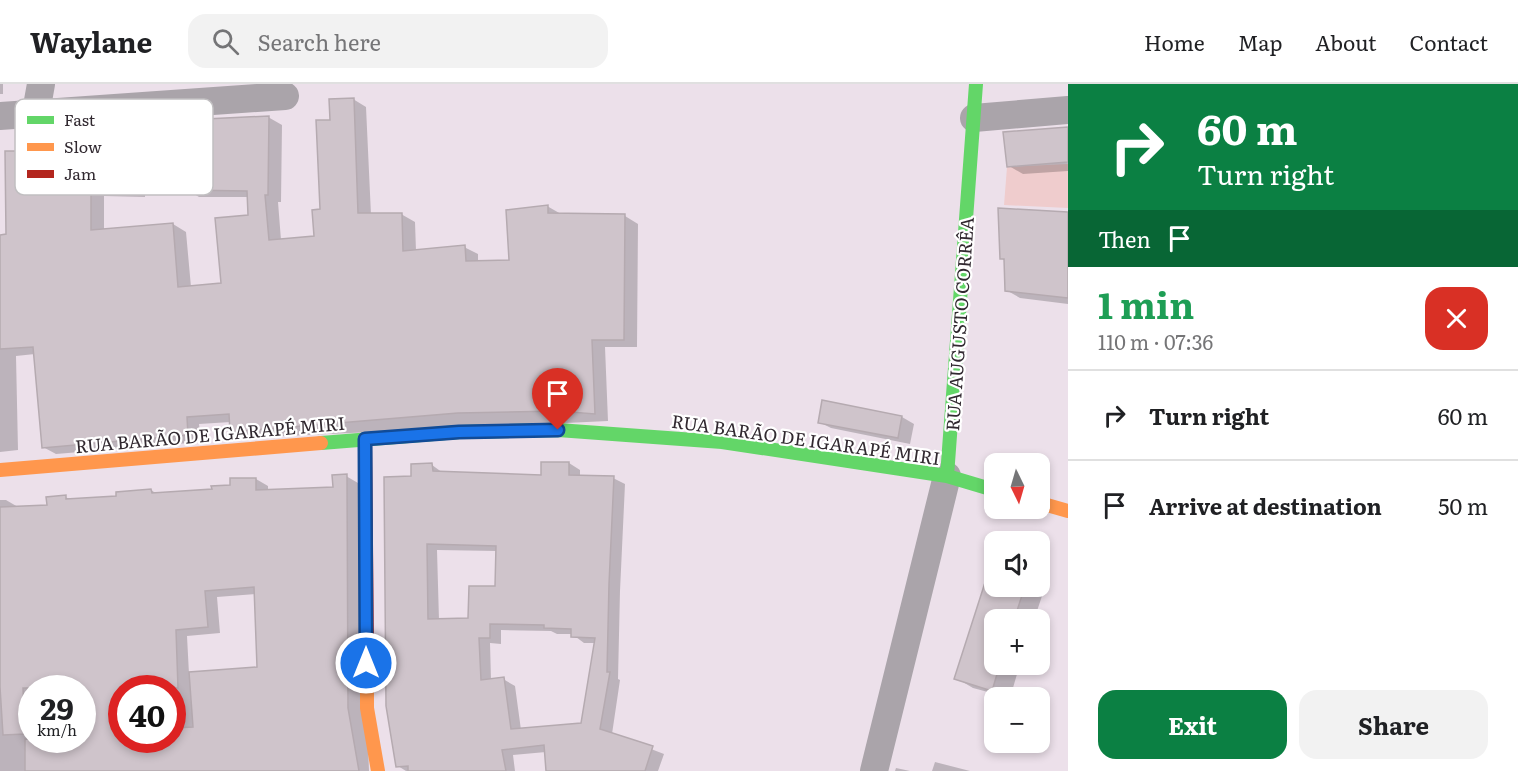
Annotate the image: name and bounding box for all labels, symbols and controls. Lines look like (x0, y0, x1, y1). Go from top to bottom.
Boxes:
search box (188, 14, 608, 68)
text: Waylane (30, 20, 152, 62)
icon: search (209, 25, 242, 58)
text: Search here (257, 25, 381, 58)
text: Home (1144, 26, 1205, 57)
text: Map (1238, 26, 1282, 57)
text: About (1315, 26, 1377, 57)
text: Contact (1410, 26, 1488, 57)
text: 60 m (1197, 96, 1298, 158)
legend (15, 99, 213, 195)
text: Fast (64, 107, 96, 131)
icon: right (1098, 108, 1176, 186)
text: Slow (64, 134, 102, 158)
text: Turn right (1197, 153, 1334, 193)
text: Jam (64, 161, 97, 185)
street label: RUA AUGUSTO CORRÊA (938, 216, 980, 432)
text: Then (1098, 222, 1151, 255)
icon: arrive (1163, 222, 1196, 255)
text: 1 min (1098, 277, 1194, 330)
button: close (1425, 287, 1488, 350)
text: 110 m · 07:36 (1098, 326, 1213, 356)
pin (532, 368, 583, 430)
icon: arrive (541, 377, 574, 410)
icon: right (1098, 399, 1131, 432)
text: Turn right (1149, 399, 1269, 432)
text: 60 m (1438, 399, 1488, 432)
street label: RUA BARÃO DE IGARAPÉ MIRI (670, 407, 942, 471)
street label: RUA BARÃO DE IGARAPÉ MIRI (74, 409, 346, 459)
north arrow (984, 453, 1050, 519)
map controls (984, 453, 1050, 753)
icon: arrive (1098, 489, 1131, 522)
text: Arrive at destination (1149, 489, 1382, 522)
text: 50 m (1438, 489, 1488, 522)
button: sound (984, 531, 1050, 597)
button: + (984, 609, 1050, 675)
position arrow (334, 631, 398, 695)
speed limit sign: 40 (108, 675, 186, 753)
text: 29 (40, 685, 74, 729)
button: − (984, 687, 1050, 753)
button: Exit (1098, 690, 1287, 759)
button: Share (1299, 690, 1488, 759)
text: km/h (37, 718, 77, 741)

